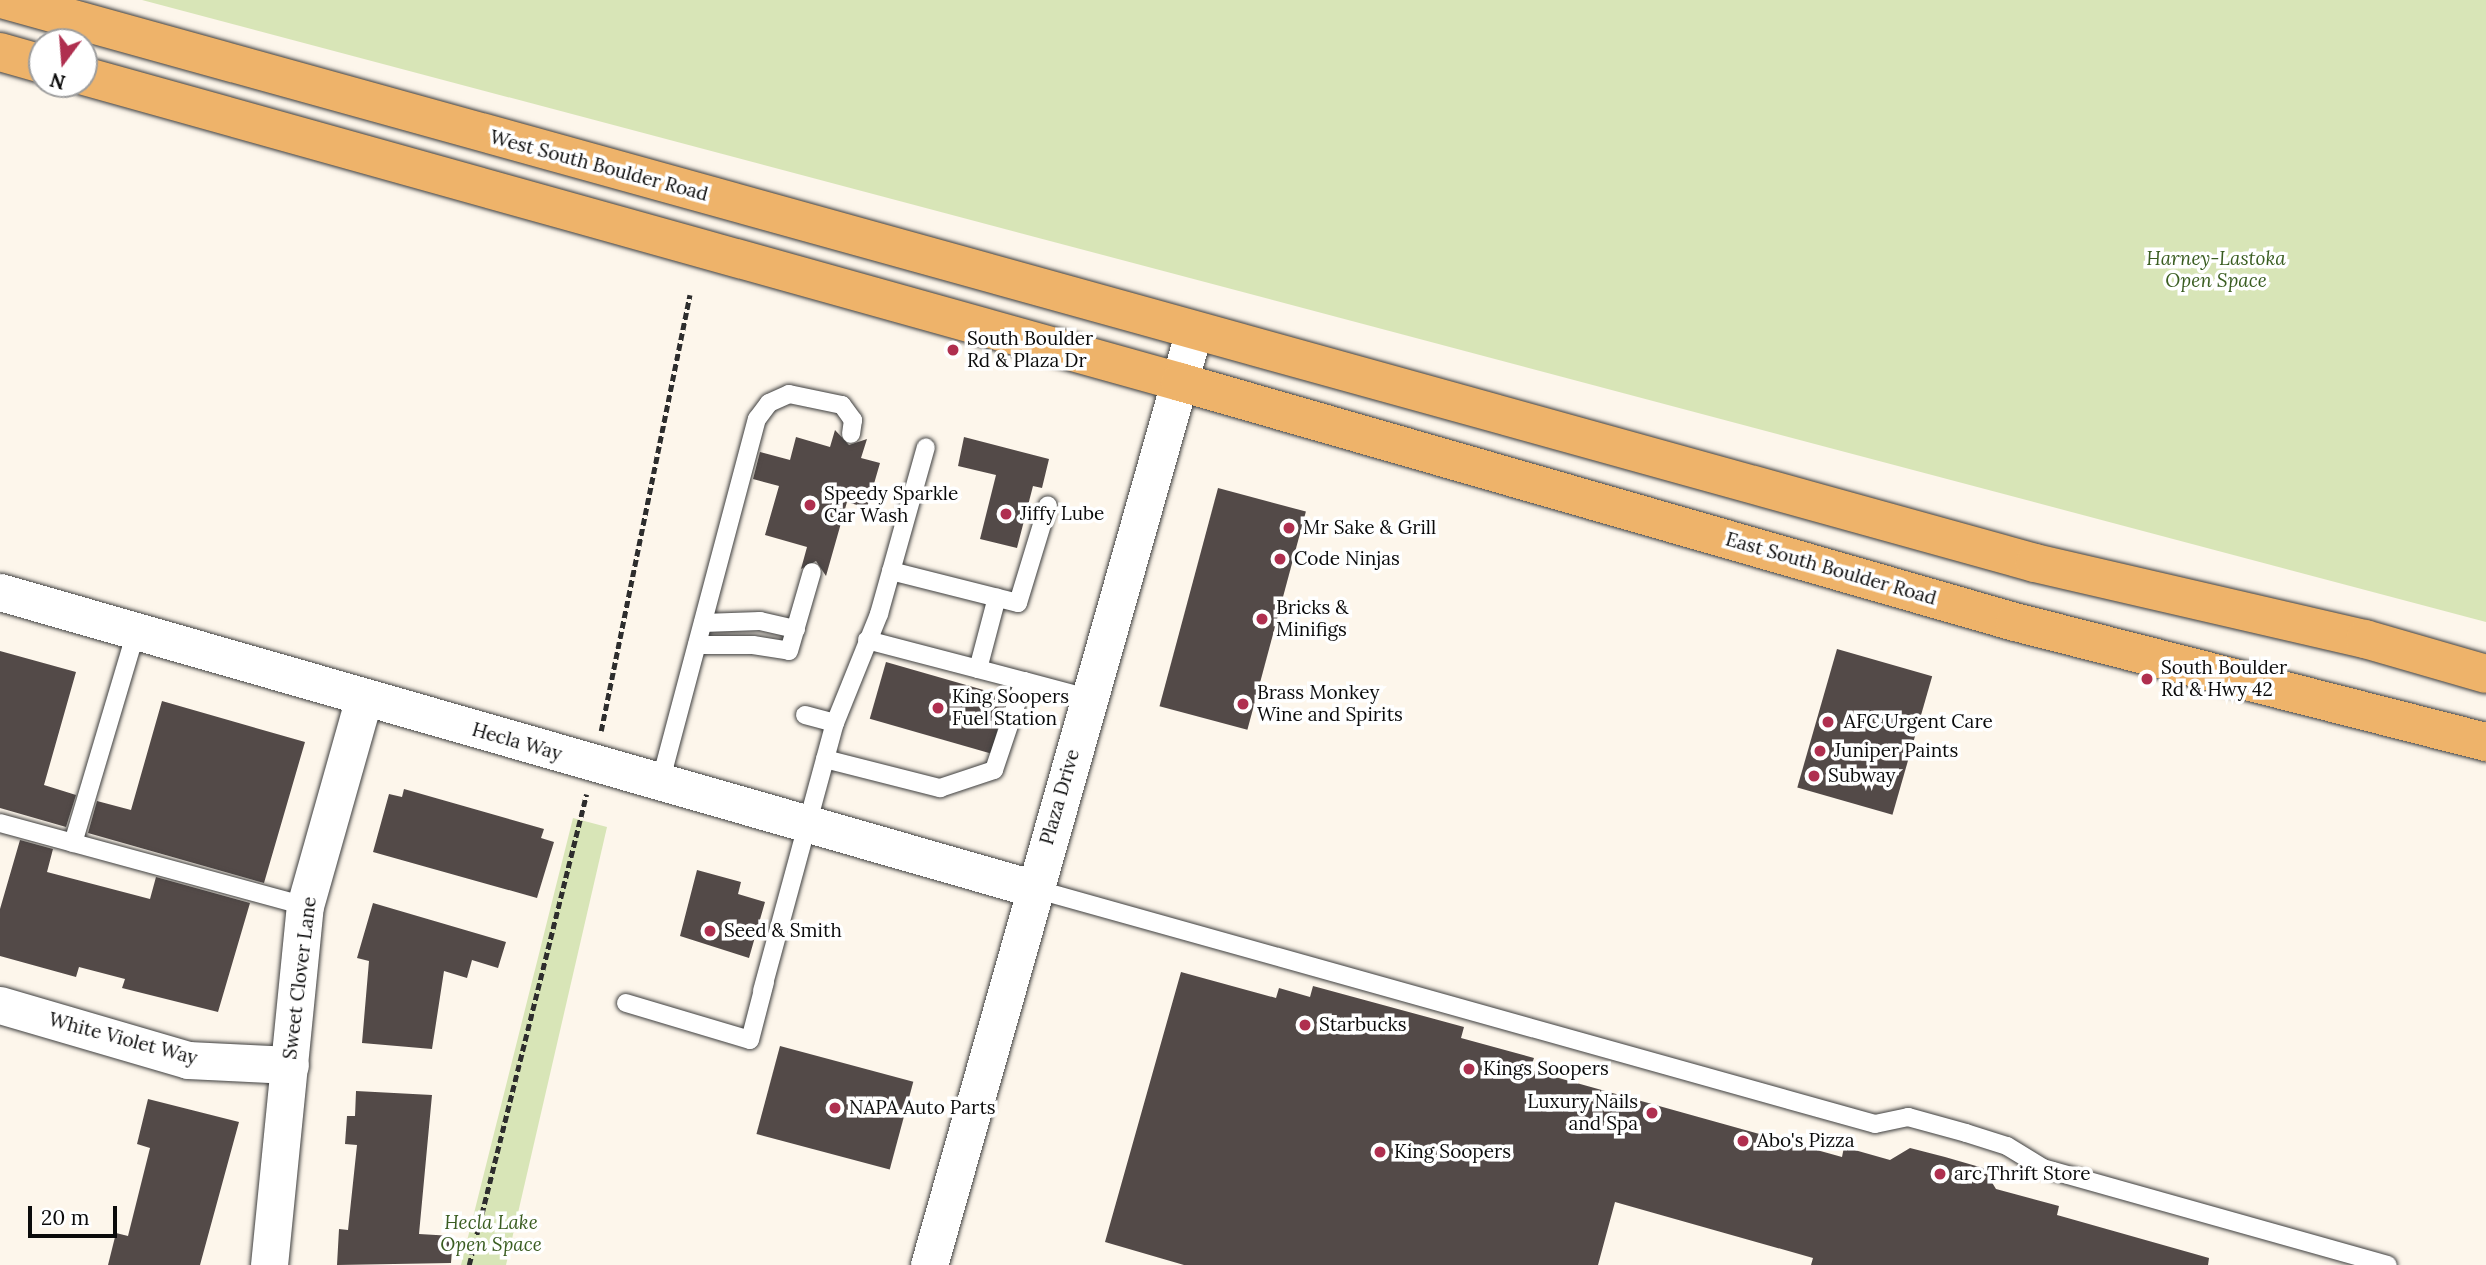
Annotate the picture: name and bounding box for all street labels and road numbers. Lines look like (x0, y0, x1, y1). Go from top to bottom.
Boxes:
street label: West South Boulder Road (487, 126, 711, 206)
street label: East South Boulder Road (1723, 528, 1939, 610)
street label: Hecla Way (469, 718, 565, 766)
street label: Plaza Drive (1035, 747, 1085, 847)
street label: Sweet Clover Lane (279, 895, 321, 1061)
street label: White Violet Way (46, 1008, 200, 1070)

